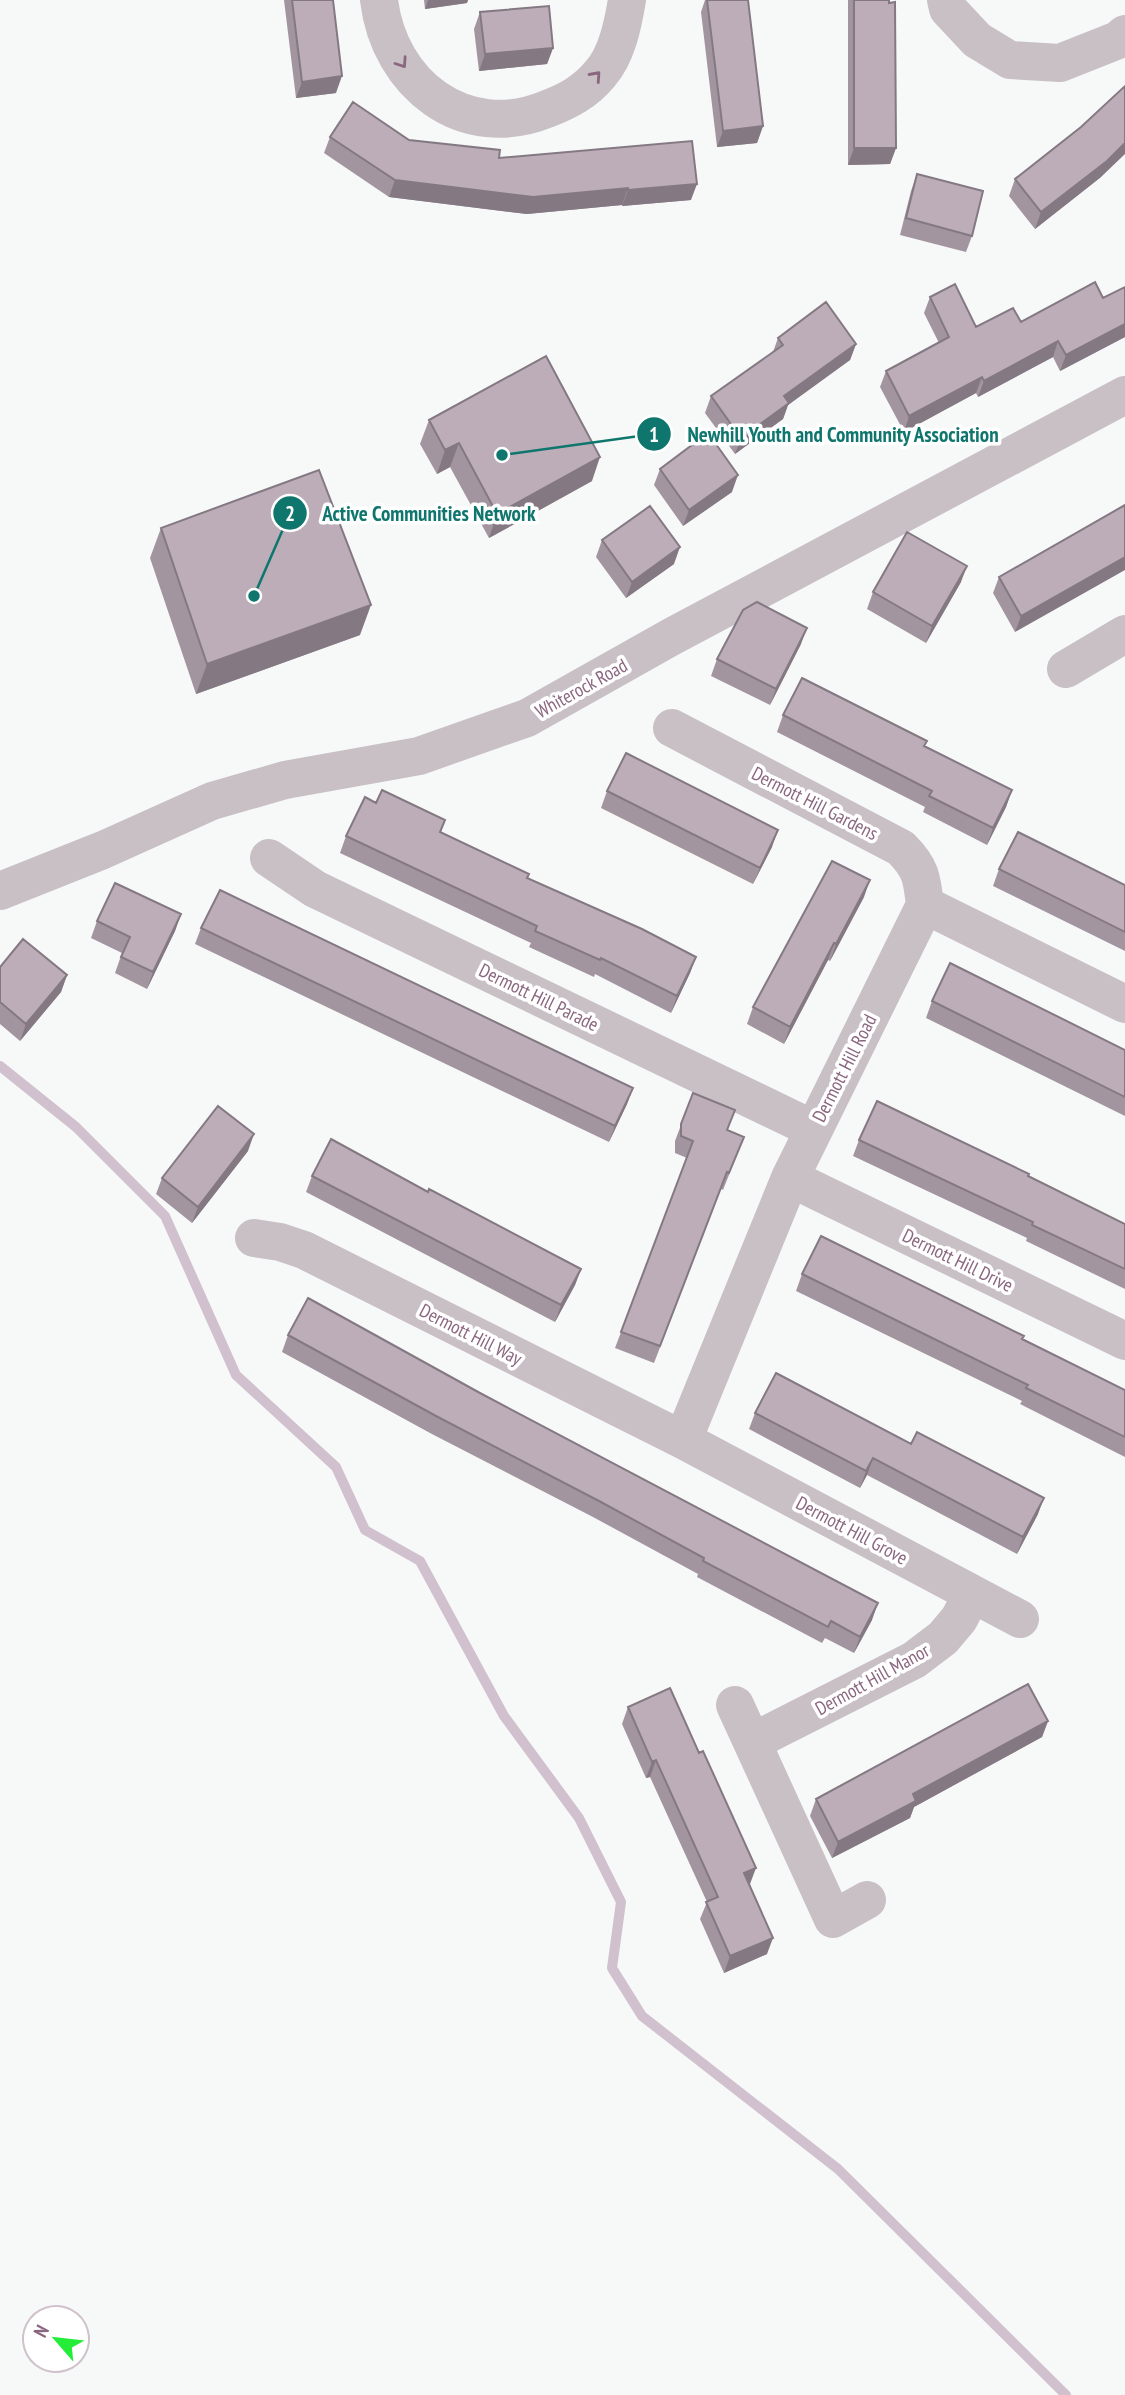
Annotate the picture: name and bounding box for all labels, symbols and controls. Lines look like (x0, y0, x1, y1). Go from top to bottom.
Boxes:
one-way arrow (394, 55, 406, 68)
one-way arrow (588, 72, 600, 85)
callout: Newhill Youth and Community Association (637, 413, 1013, 455)
text: 1 (649, 421, 659, 448)
text: Newhill Youth and Community Association (687, 421, 999, 448)
callout: Active Communities Network (273, 492, 550, 534)
text: 2 (285, 500, 295, 527)
text: Active Communities Network (321, 500, 536, 527)
street label: Whiterock Road (531, 653, 631, 723)
street label: Dermott Hill Gardens (748, 761, 882, 845)
street label: Dermott Hill Parade (475, 958, 603, 1036)
street label: Dermott Hill Road (807, 1010, 881, 1126)
street label: Dermott Hill Drive (899, 1223, 1017, 1297)
street label: Dermott Hill Way (416, 1298, 527, 1370)
street label: Dermott Hill Grove (792, 1491, 912, 1570)
street label: Dermott Hill Manor (811, 1637, 934, 1720)
north arrow (21, 2304, 91, 2374)
text: N (28, 2321, 54, 2341)

